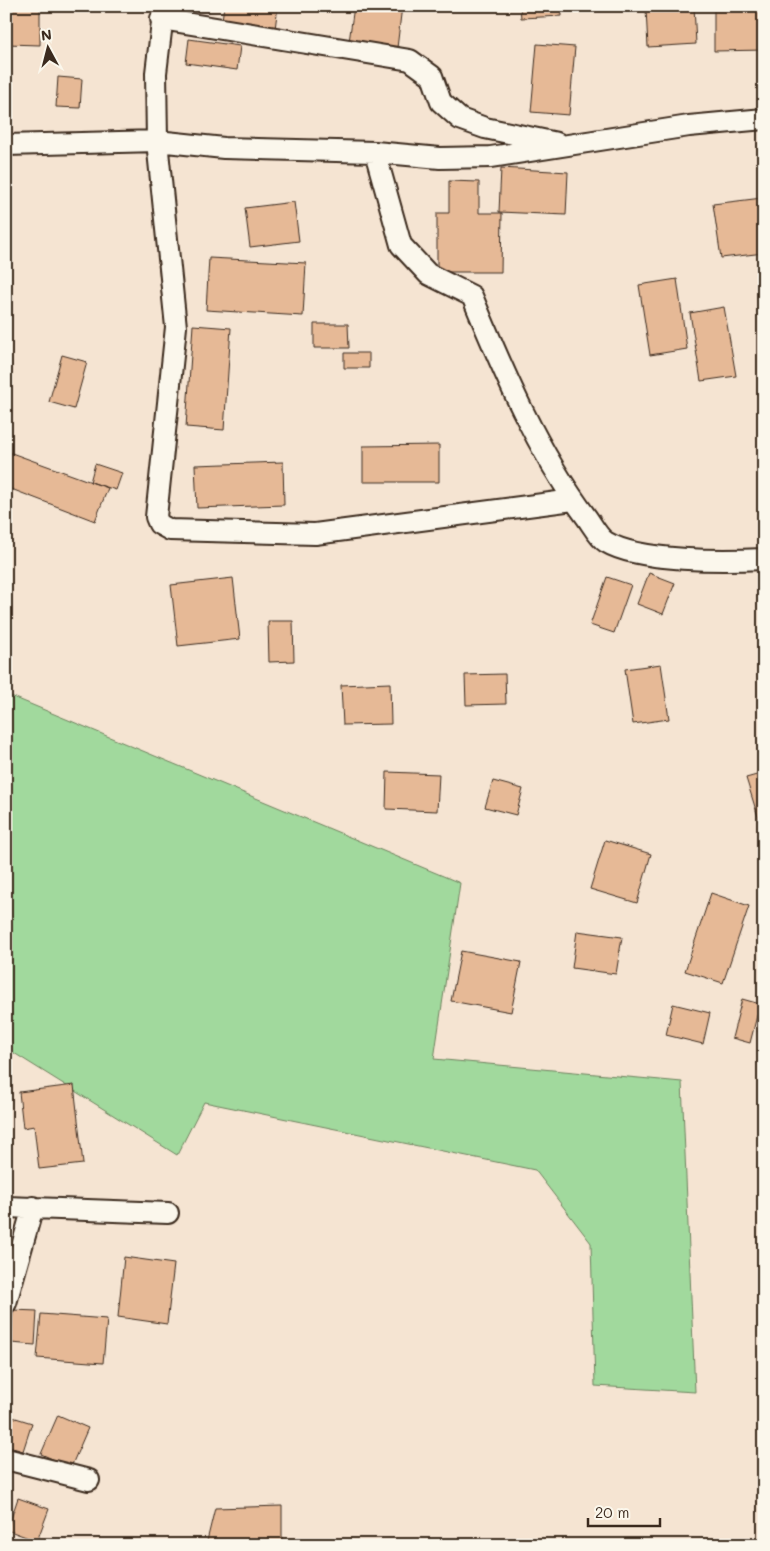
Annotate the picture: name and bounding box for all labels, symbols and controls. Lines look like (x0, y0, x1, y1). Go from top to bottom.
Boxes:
north arrow (22, 22, 72, 72)
text: N (40, 25, 53, 45)
scale bar (588, 1496, 660, 1528)
text: 20 m (595, 1502, 629, 1522)

